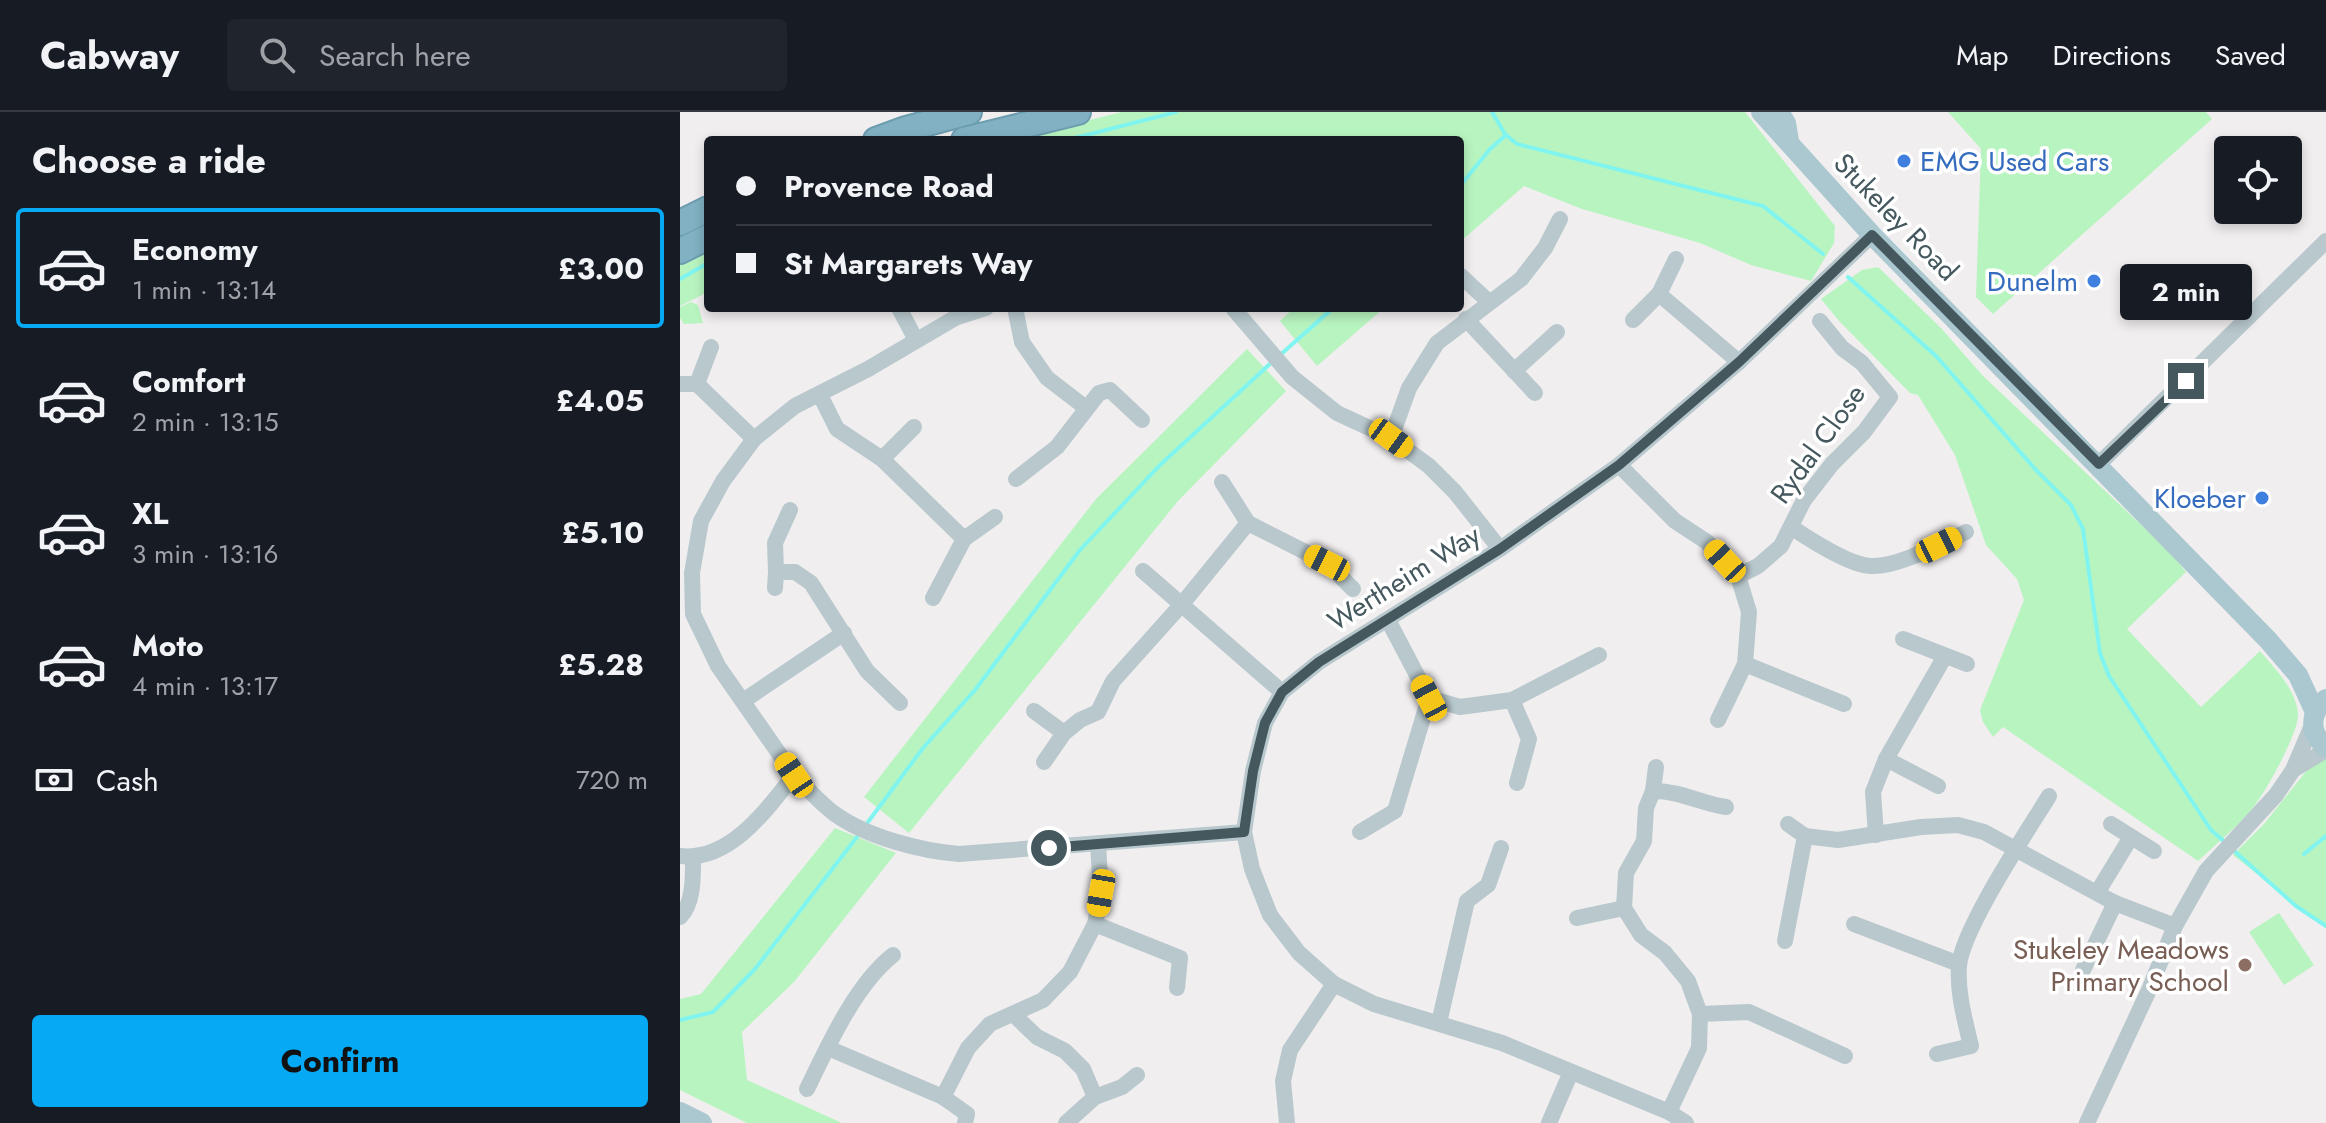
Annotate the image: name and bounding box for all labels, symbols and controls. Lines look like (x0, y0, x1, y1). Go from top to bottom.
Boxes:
search box (227, 19, 787, 91)
text: Cabway (40, 28, 179, 83)
icon: search (255, 33, 299, 77)
text: Search here (319, 34, 471, 77)
text: Map (1956, 35, 2008, 76)
text: Directions (2052, 35, 2171, 76)
text: Saved (2215, 35, 2286, 76)
text: Choose a ride (32, 134, 266, 186)
map controls (2214, 136, 2302, 224)
button: locate (2214, 136, 2302, 224)
place label: EMG Used Cars (1920, 141, 2109, 182)
street label: Stukeley Road (1824, 144, 1968, 290)
marker: EMG Used Cars (1895, 152, 1913, 170)
text: Provence Road (784, 165, 994, 208)
text: Economy (132, 228, 258, 271)
icon: car (36, 232, 108, 304)
text: St Margarets Way (784, 242, 1032, 285)
text: £3.00 (558, 247, 644, 290)
place label: Dunelm (1987, 261, 2078, 302)
callout: 2 min (2120, 265, 2252, 321)
text: 1 min · 13:14 (132, 271, 276, 309)
marker: Dunelm (2085, 272, 2103, 290)
text: 2 min (2152, 273, 2220, 311)
text: Comfort (132, 360, 245, 403)
route end (2168, 363, 2204, 399)
icon: car (36, 364, 108, 436)
street label: Rydal Close (1761, 376, 1875, 512)
text: £4.05 (556, 379, 644, 422)
text: 2 min · 13:15 (132, 403, 279, 441)
car (1365, 414, 1417, 462)
place label: Kloeber (2154, 478, 2246, 519)
marker: Kloeber (2253, 489, 2271, 507)
text: XL (132, 492, 168, 535)
icon: car (36, 496, 108, 568)
text: £5.10 (562, 511, 644, 554)
street label: Wertheim Way (1320, 514, 1489, 641)
car (1912, 524, 1966, 566)
text: 3 min · 13:16 (132, 535, 278, 573)
car (1700, 535, 1750, 587)
car (1300, 541, 1354, 585)
text: Moto (132, 624, 204, 667)
icon: car (36, 628, 108, 700)
text: £5.28 (558, 643, 644, 686)
text: 4 min · 13:17 (132, 667, 278, 705)
car (1407, 671, 1451, 725)
car (771, 748, 817, 802)
icon: cash (32, 758, 76, 802)
text: Cash (96, 759, 159, 802)
text: 720 m (576, 761, 648, 799)
route start (1031, 830, 1067, 866)
car (1085, 867, 1117, 919)
place label: Stukeley Meadows Primary School (2013, 929, 2229, 1002)
marker: Stukeley Meadows Primary School (2236, 956, 2254, 974)
button: Confirm (32, 1015, 648, 1107)

